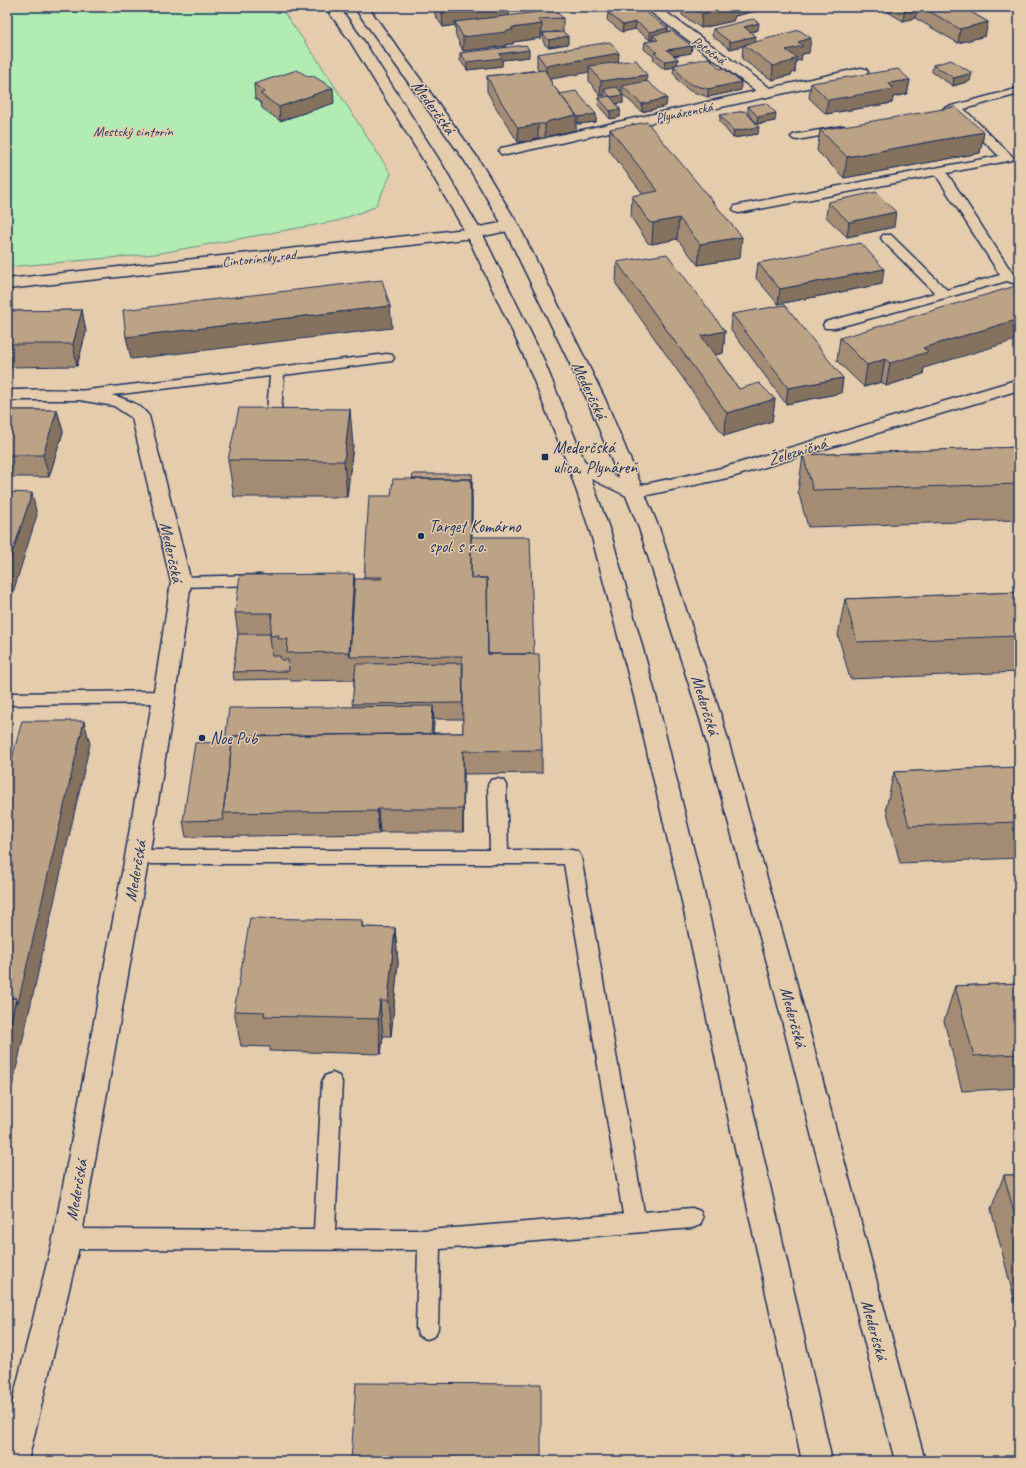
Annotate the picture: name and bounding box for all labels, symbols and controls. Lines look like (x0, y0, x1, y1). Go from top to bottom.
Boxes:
street label: Potočná (688, 32, 731, 70)
street label: Mederčská (407, 76, 461, 140)
street label: Plynárenská (654, 98, 716, 127)
park label: Mestský cintorín (93, 123, 173, 140)
street label: Cintorínsky rad (221, 246, 299, 271)
street label: Mederčská (567, 358, 613, 424)
street label: Železničná (765, 432, 831, 470)
place label: Mederčská ulica, Plynáreň (553, 437, 638, 478)
marker: Mederčská ulica, Plynáreň (540, 452, 550, 462)
place label: Target Komárno spol. s r.o. (429, 516, 522, 557)
street label: Mederčská (155, 520, 189, 586)
marker: Target Komárno spol. s r.o. (416, 531, 426, 541)
street label: Mederčská (686, 673, 725, 739)
place label: Noe Pub (210, 728, 259, 749)
marker: Noe Pub (197, 733, 207, 743)
street label: Mederčská (120, 837, 151, 903)
street label: Mederčská (775, 985, 812, 1051)
street label: Mederčská (61, 1156, 92, 1222)
street label: Mederčská (856, 1298, 893, 1364)

